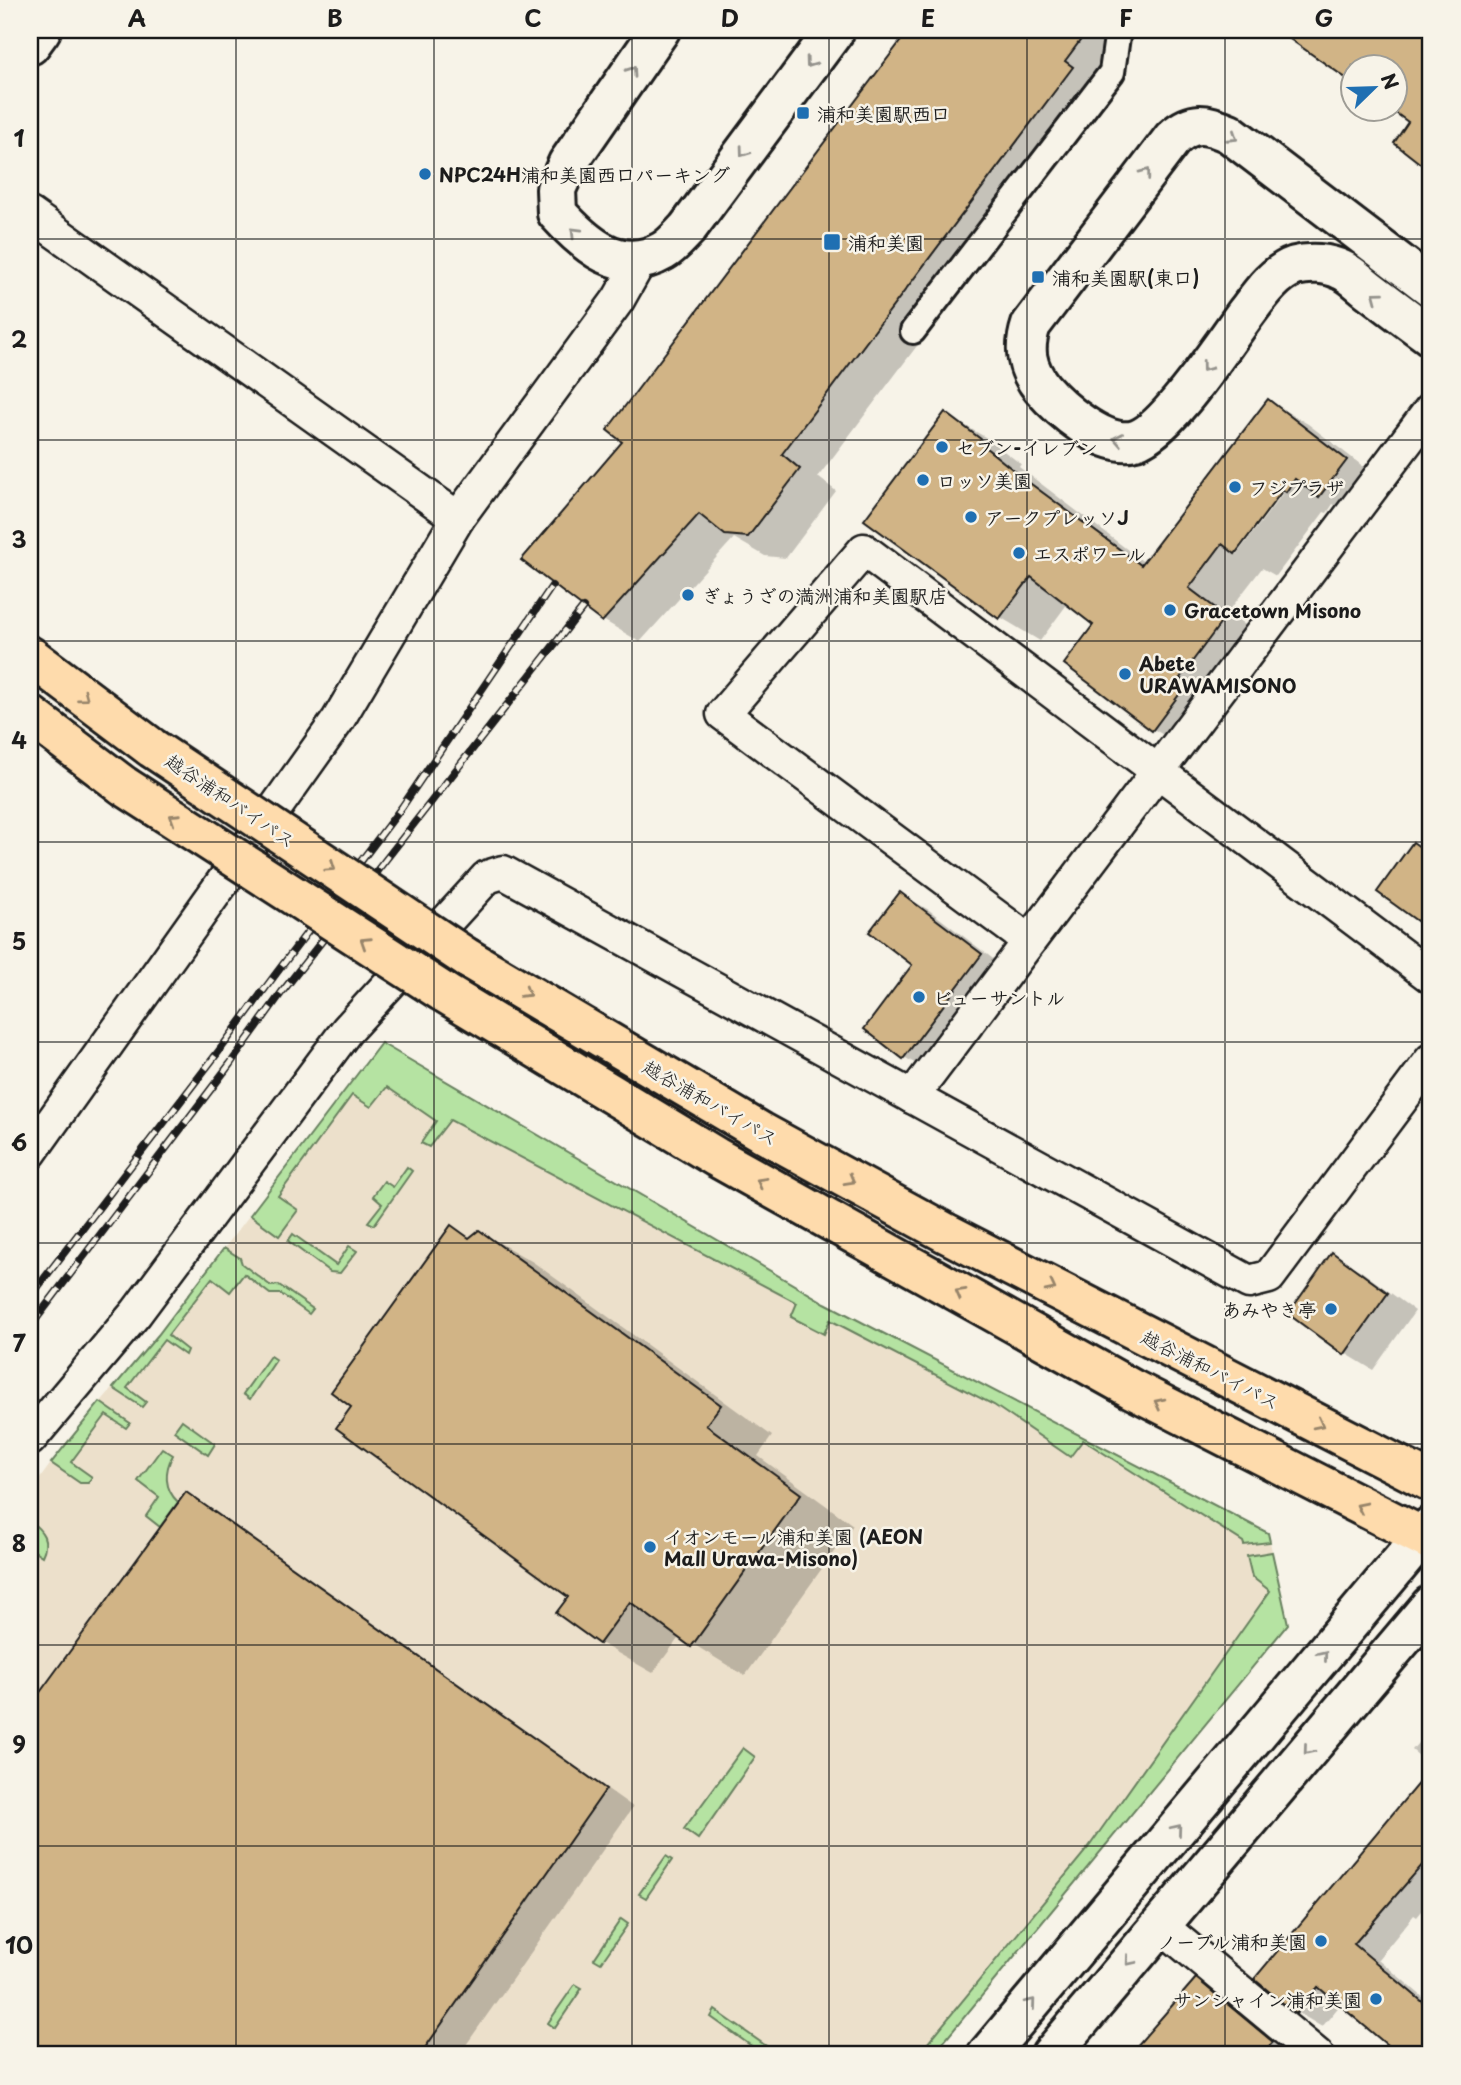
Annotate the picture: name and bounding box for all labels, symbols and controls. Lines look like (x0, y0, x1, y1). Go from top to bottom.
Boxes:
text: A (128, 0, 146, 35)
text: B (327, 0, 343, 35)
text: C (524, 0, 542, 35)
text: D (721, 0, 739, 35)
text: E (921, 0, 935, 35)
text: F (1119, 0, 1133, 35)
text: G (1315, 0, 1333, 35)
north arrow (1338, 52, 1408, 122)
one-way arrow (806, 56, 818, 68)
one-way arrow (624, 66, 636, 79)
text: N (1375, 69, 1406, 93)
place label: 浦和美園駅西口 (817, 99, 950, 127)
marker: 浦和美園駅西口 (795, 105, 811, 121)
text: 1 (14, 120, 25, 155)
one-way arrow (1226, 129, 1239, 142)
one-way arrow (740, 144, 753, 157)
place label: NPC24H浦和美園西口パーキング (439, 160, 730, 188)
marker: NPC24H浦和美園西口パーキング (417, 166, 433, 182)
one-way arrow (1138, 168, 1151, 181)
one-way arrow (570, 227, 583, 240)
place label: 浦和美園 (848, 228, 924, 256)
marker: 浦和美園 (822, 232, 842, 252)
place label: 浦和美園駅(東口) (1052, 263, 1199, 291)
marker: 浦和美園駅(東口) (1030, 269, 1046, 285)
one-way arrow (1372, 291, 1384, 304)
text: 2 (11, 321, 27, 356)
one-way arrow (1201, 359, 1214, 372)
one-way arrow (1112, 432, 1124, 447)
place label: セブン-イレブン (956, 433, 1098, 461)
marker: セブン-イレブン (934, 439, 950, 455)
place label: ロッソ美園 (937, 466, 1032, 494)
marker: ロッソ美園 (915, 472, 931, 488)
place label: フジプラザ (1249, 473, 1344, 501)
marker: フジプラザ (1227, 479, 1243, 495)
place label: アークプレッソJ (985, 503, 1129, 531)
marker: アークプレッソJ (963, 509, 979, 525)
text: 3 (11, 521, 27, 556)
place label: エスポワール (1033, 539, 1146, 567)
marker: エスポワール (1011, 545, 1027, 561)
place label: ぎょうざの満洲浦和美園駅店 (702, 581, 947, 609)
marker: ぎょうざの満洲浦和美園駅店 (680, 587, 696, 603)
place label: Gracetown Misono (1184, 596, 1361, 624)
marker: Gracetown Misono (1162, 602, 1178, 618)
place label: Abete URAWAMISONO (1139, 649, 1297, 699)
marker: Abete URAWAMISONO (1117, 666, 1133, 682)
one-way arrow (77, 689, 89, 701)
text: 4 (11, 722, 27, 757)
street label: 越谷浦和バイパス (160, 746, 302, 854)
one-way arrow (169, 814, 182, 827)
one-way arrow (323, 859, 336, 872)
text: 5 (12, 923, 26, 958)
one-way arrow (360, 937, 373, 950)
place label: ビューサントル (933, 983, 1065, 1011)
one-way arrow (518, 985, 531, 998)
marker: ビューサントル (911, 989, 927, 1005)
street label: 越谷浦和バイパス (638, 1052, 784, 1152)
text: 6 (11, 1124, 27, 1159)
one-way arrow (843, 1172, 855, 1186)
one-way arrow (756, 1177, 768, 1190)
one-way arrow (1044, 1279, 1056, 1292)
one-way arrow (954, 1288, 967, 1301)
place label: あみやき亭 (1222, 1295, 1317, 1323)
marker: あみやき亭 (1323, 1301, 1339, 1317)
street label: 越谷浦和バイパス (1137, 1322, 1285, 1416)
text: 7 (12, 1325, 26, 1360)
one-way arrow (1154, 1397, 1166, 1411)
one-way arrow (1312, 1416, 1324, 1430)
one-way arrow (1356, 1501, 1368, 1515)
place label: イオンモール浦和美園 (AEON Mall Urawa-Misono) (664, 1522, 923, 1572)
text: 8 (12, 1525, 26, 1560)
marker: イオンモール浦和美園 (AEON Mall Urawa-Misono) (642, 1539, 658, 1555)
one-way arrow (1315, 1650, 1327, 1663)
text: 9 (12, 1726, 26, 1761)
one-way arrow (1304, 1742, 1316, 1755)
one-way arrow (1169, 1824, 1181, 1837)
text: 10 (5, 1927, 33, 1962)
place label: ノーブル浦和美園 (1157, 1927, 1307, 1955)
marker: ノーブル浦和美園 (1313, 1933, 1329, 1949)
one-way arrow (1125, 1954, 1138, 1966)
place label: サンシャイン浦和美園 (1173, 1985, 1362, 2013)
marker: サンシャイン浦和美園 (1368, 1991, 1384, 2007)
one-way arrow (1023, 1998, 1035, 2011)

